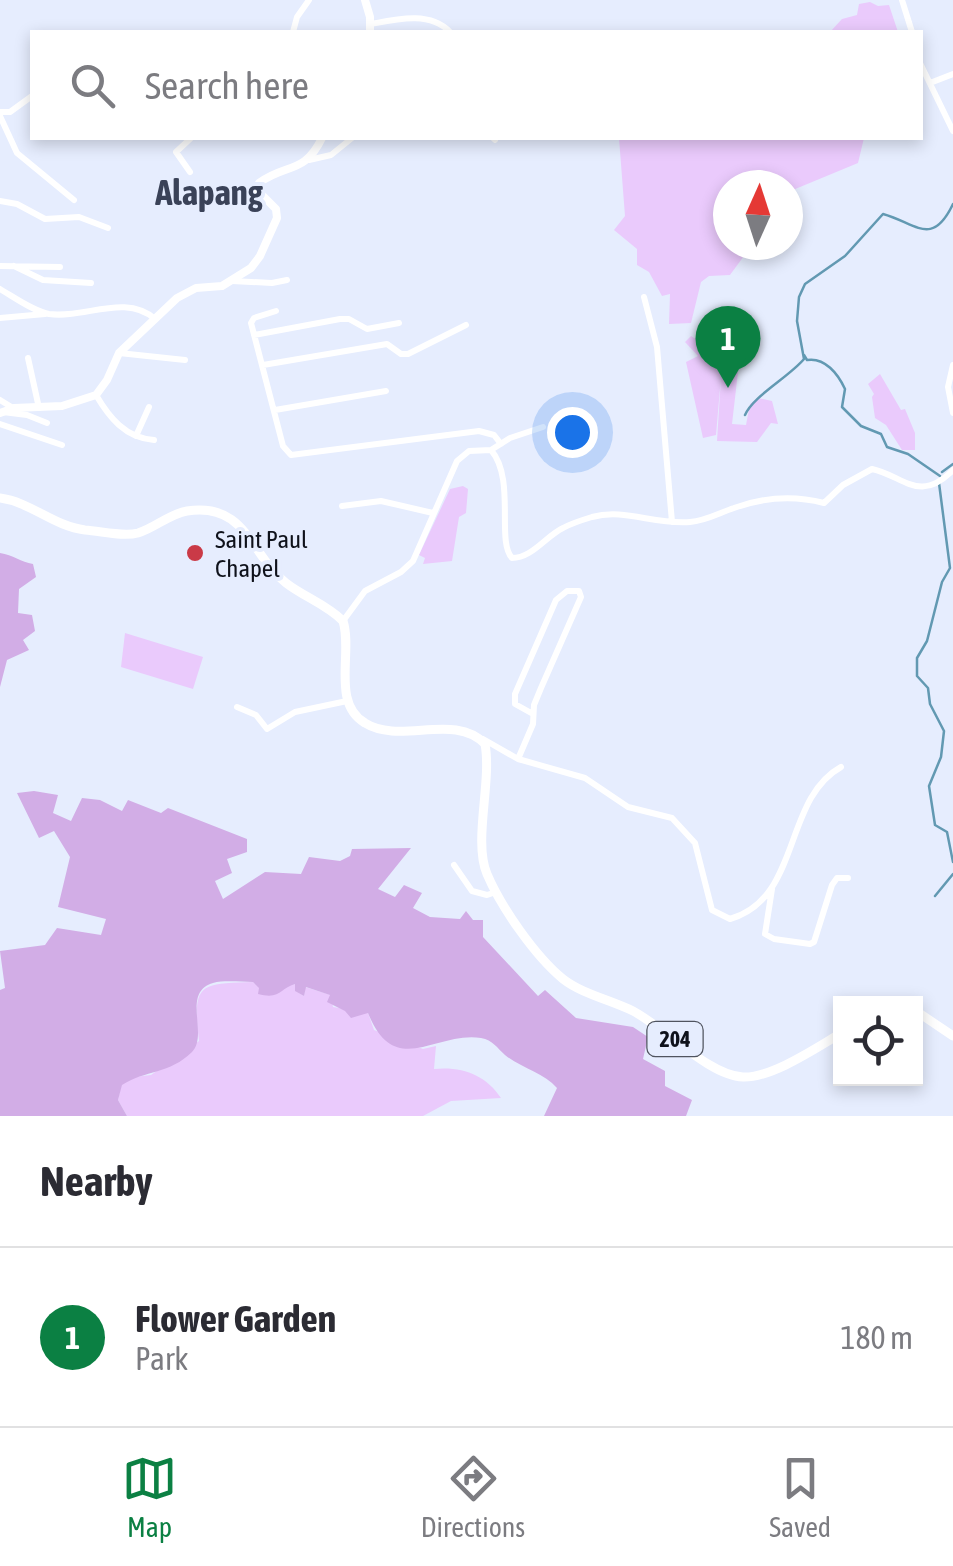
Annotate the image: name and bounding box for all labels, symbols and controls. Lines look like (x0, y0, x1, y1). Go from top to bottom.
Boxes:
search box (30, 30, 923, 140)
icon: search (65, 58, 120, 113)
text: Search here (145, 64, 309, 107)
north arrow (713, 170, 803, 260)
district label: Alapang (154, 172, 264, 212)
pin: 1 (696, 306, 760, 388)
your location (547, 407, 598, 458)
place label: Saint Paul Chapel (215, 525, 308, 582)
marker: Saint Paul Chapel (184, 542, 206, 564)
map controls (833, 996, 923, 1086)
button: locate (833, 996, 923, 1086)
road number: 204 (648, 1022, 702, 1056)
text: Nearby (40, 1157, 153, 1205)
text: Flower Garden (135, 1297, 336, 1340)
text: 1 (65, 1319, 80, 1356)
text: 180 m (840, 1319, 913, 1356)
text: Park (135, 1340, 188, 1377)
tab: Map (122, 1451, 177, 1543)
tab: Directions (421, 1451, 525, 1543)
tab: Saved (769, 1451, 831, 1543)

